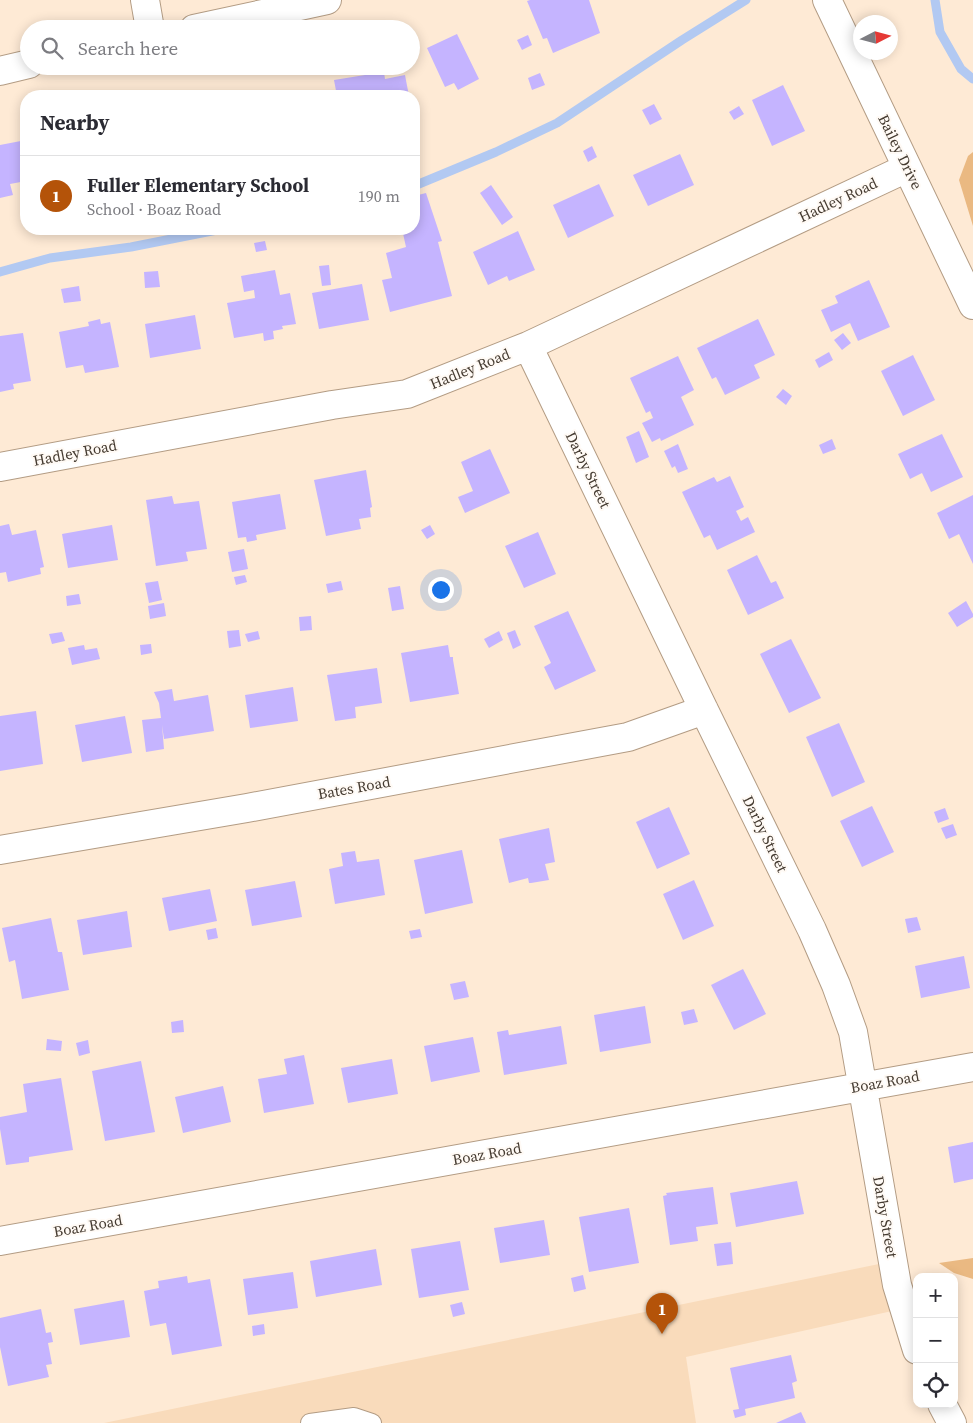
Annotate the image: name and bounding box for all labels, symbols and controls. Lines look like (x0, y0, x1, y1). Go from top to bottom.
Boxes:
north arrow (853, 15, 898, 60)
search box (20, 20, 420, 75)
icon: search (38, 34, 66, 62)
text: Search here (78, 35, 178, 61)
text: Nearby (40, 108, 110, 137)
street label: Bailey Drive (873, 111, 928, 193)
text: Fuller Elementary School (87, 172, 309, 198)
street label: Hadley Road (795, 172, 881, 227)
text: 1 (52, 185, 60, 207)
text: 190 m (358, 185, 400, 207)
text: School · Boaz Road (87, 198, 221, 220)
street label: Hadley Road (427, 343, 514, 394)
street label: Darby Street (561, 428, 616, 512)
street label: Hadley Road (31, 434, 119, 471)
your location (428, 577, 454, 603)
street label: Bates Road (316, 771, 392, 804)
street label: Darby Street (738, 792, 793, 876)
street label: Boaz Road (849, 1065, 922, 1098)
street label: Boaz Road (451, 1137, 524, 1170)
street label: Darby Street (868, 1174, 903, 1260)
street label: Boaz Road (52, 1209, 125, 1242)
map controls (913, 1273, 958, 1408)
button: + (913, 1273, 958, 1318)
pin: 1 (646, 1293, 678, 1334)
button: − (913, 1318, 958, 1363)
button: locate (913, 1363, 958, 1408)

